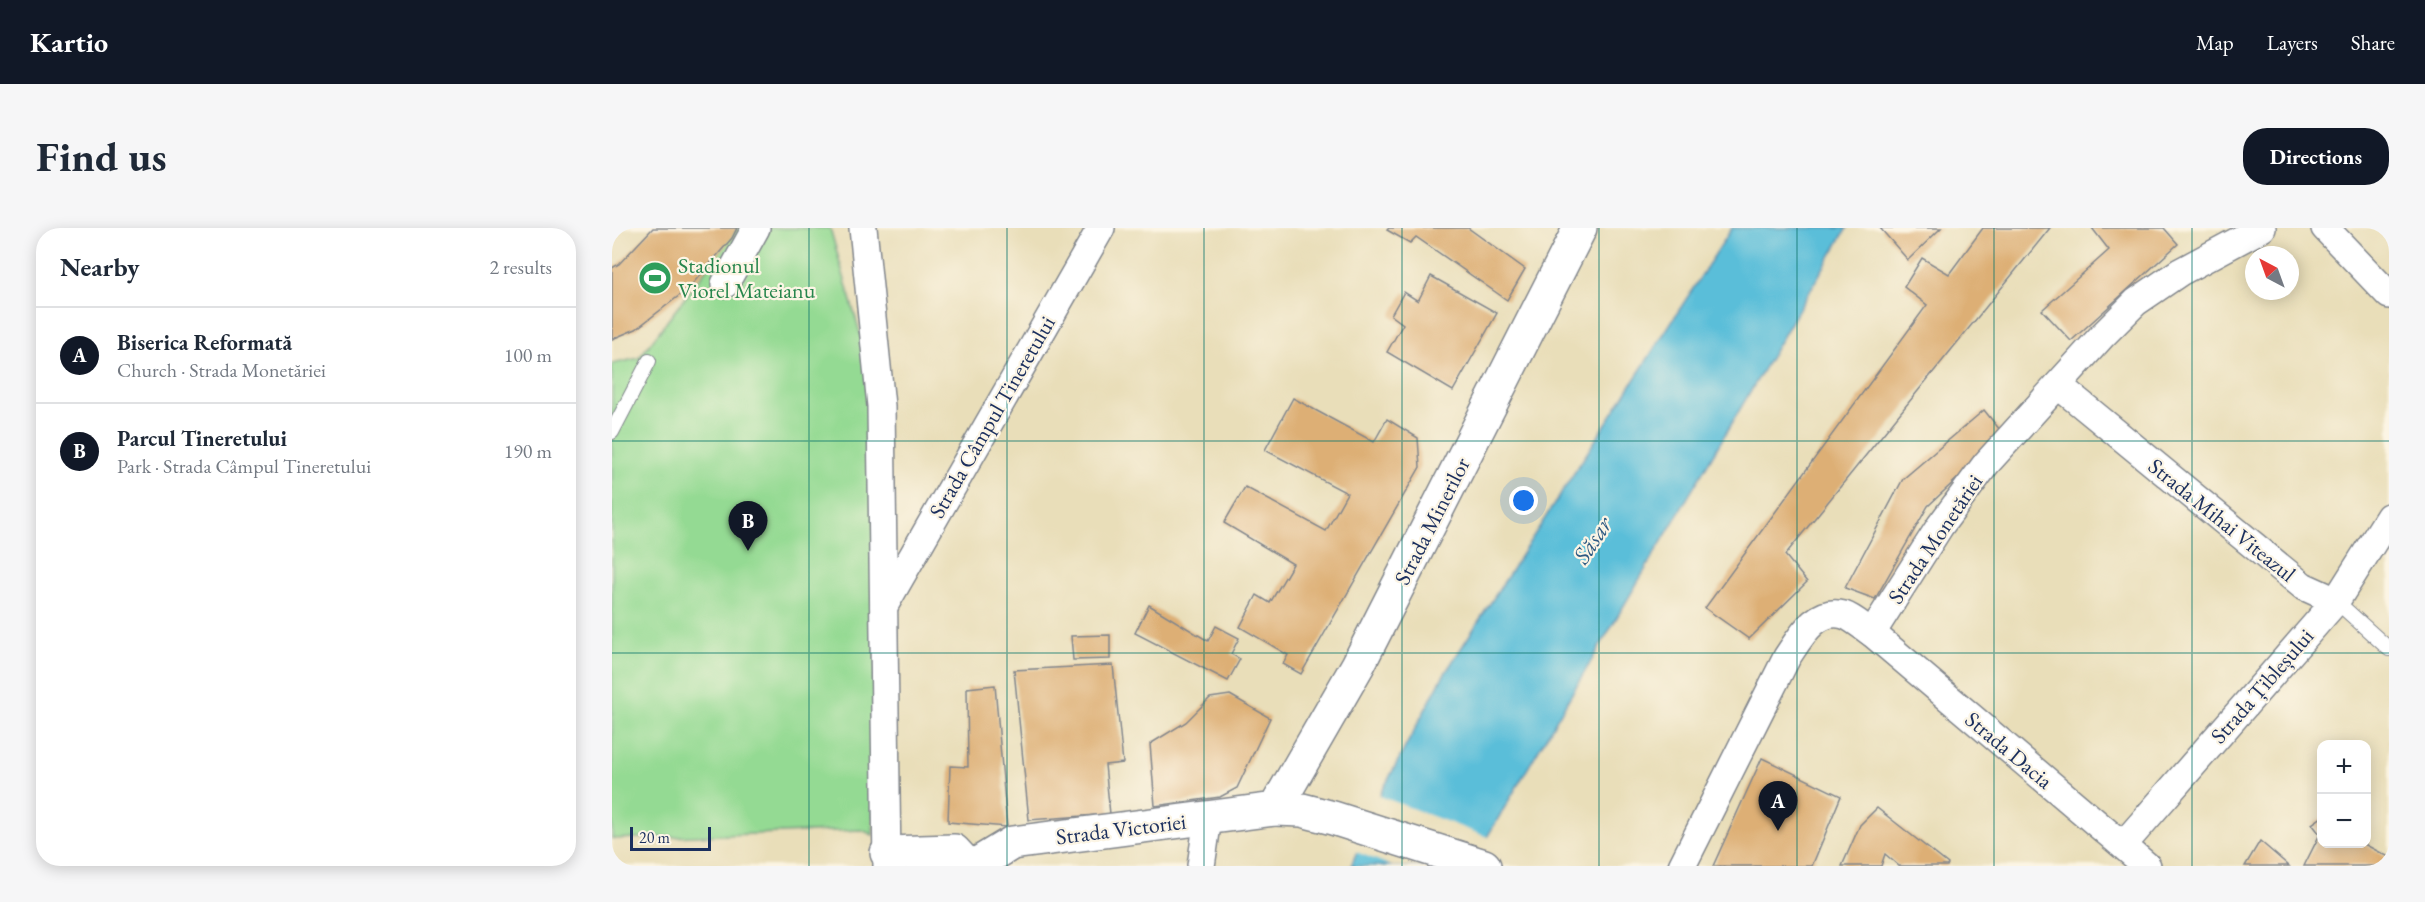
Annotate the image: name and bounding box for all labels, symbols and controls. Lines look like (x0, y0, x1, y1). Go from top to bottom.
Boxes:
text: Kartio (30, 24, 108, 60)
text: Map (2196, 29, 2234, 56)
text: Layers (2267, 29, 2318, 56)
text: Share (2351, 29, 2395, 56)
button: Directions (2243, 128, 2389, 185)
text: Find us (36, 129, 167, 184)
north arrow (2245, 246, 2299, 300)
text: Nearby (60, 250, 140, 284)
place label: Stadionul Viorel Mateianu (678, 251, 816, 305)
text: 2 results (489, 254, 552, 280)
sports icon: Stadionul Viorel Mateianu (637, 260, 673, 296)
street label: Strada Câmpul Tineretului (922, 311, 1062, 523)
text: Biserica Reformată (117, 328, 292, 357)
text: A (72, 342, 87, 368)
text: 100 m (504, 342, 552, 368)
text: Church · Strada Monetăriei (117, 357, 326, 383)
text: Parcul Tineretului (117, 424, 287, 453)
text: B (73, 438, 86, 464)
text: 190 m (504, 438, 552, 464)
street label: Strada Minerilor (1387, 452, 1477, 590)
street label: Strada Mihai Viteazul (2142, 452, 2302, 588)
text: Park · Strada Câmpul Tineretului (117, 453, 371, 479)
street label: Strada Monetăriei (1881, 469, 1989, 609)
your location (1509, 486, 1538, 515)
pin: B (728, 502, 768, 551)
water label: Săsar (1565, 509, 1620, 570)
street label: Strada Țibleșului (2204, 622, 2320, 750)
street label: Strada Dacia (1959, 705, 2059, 795)
map controls (2317, 740, 2371, 848)
button: + (2317, 740, 2371, 794)
pin: A (1758, 782, 1798, 831)
button: − (2317, 794, 2371, 848)
street label: Strada Victoriei (1054, 807, 1188, 851)
scale bar (630, 824, 711, 852)
text: 20 m (639, 827, 670, 848)

